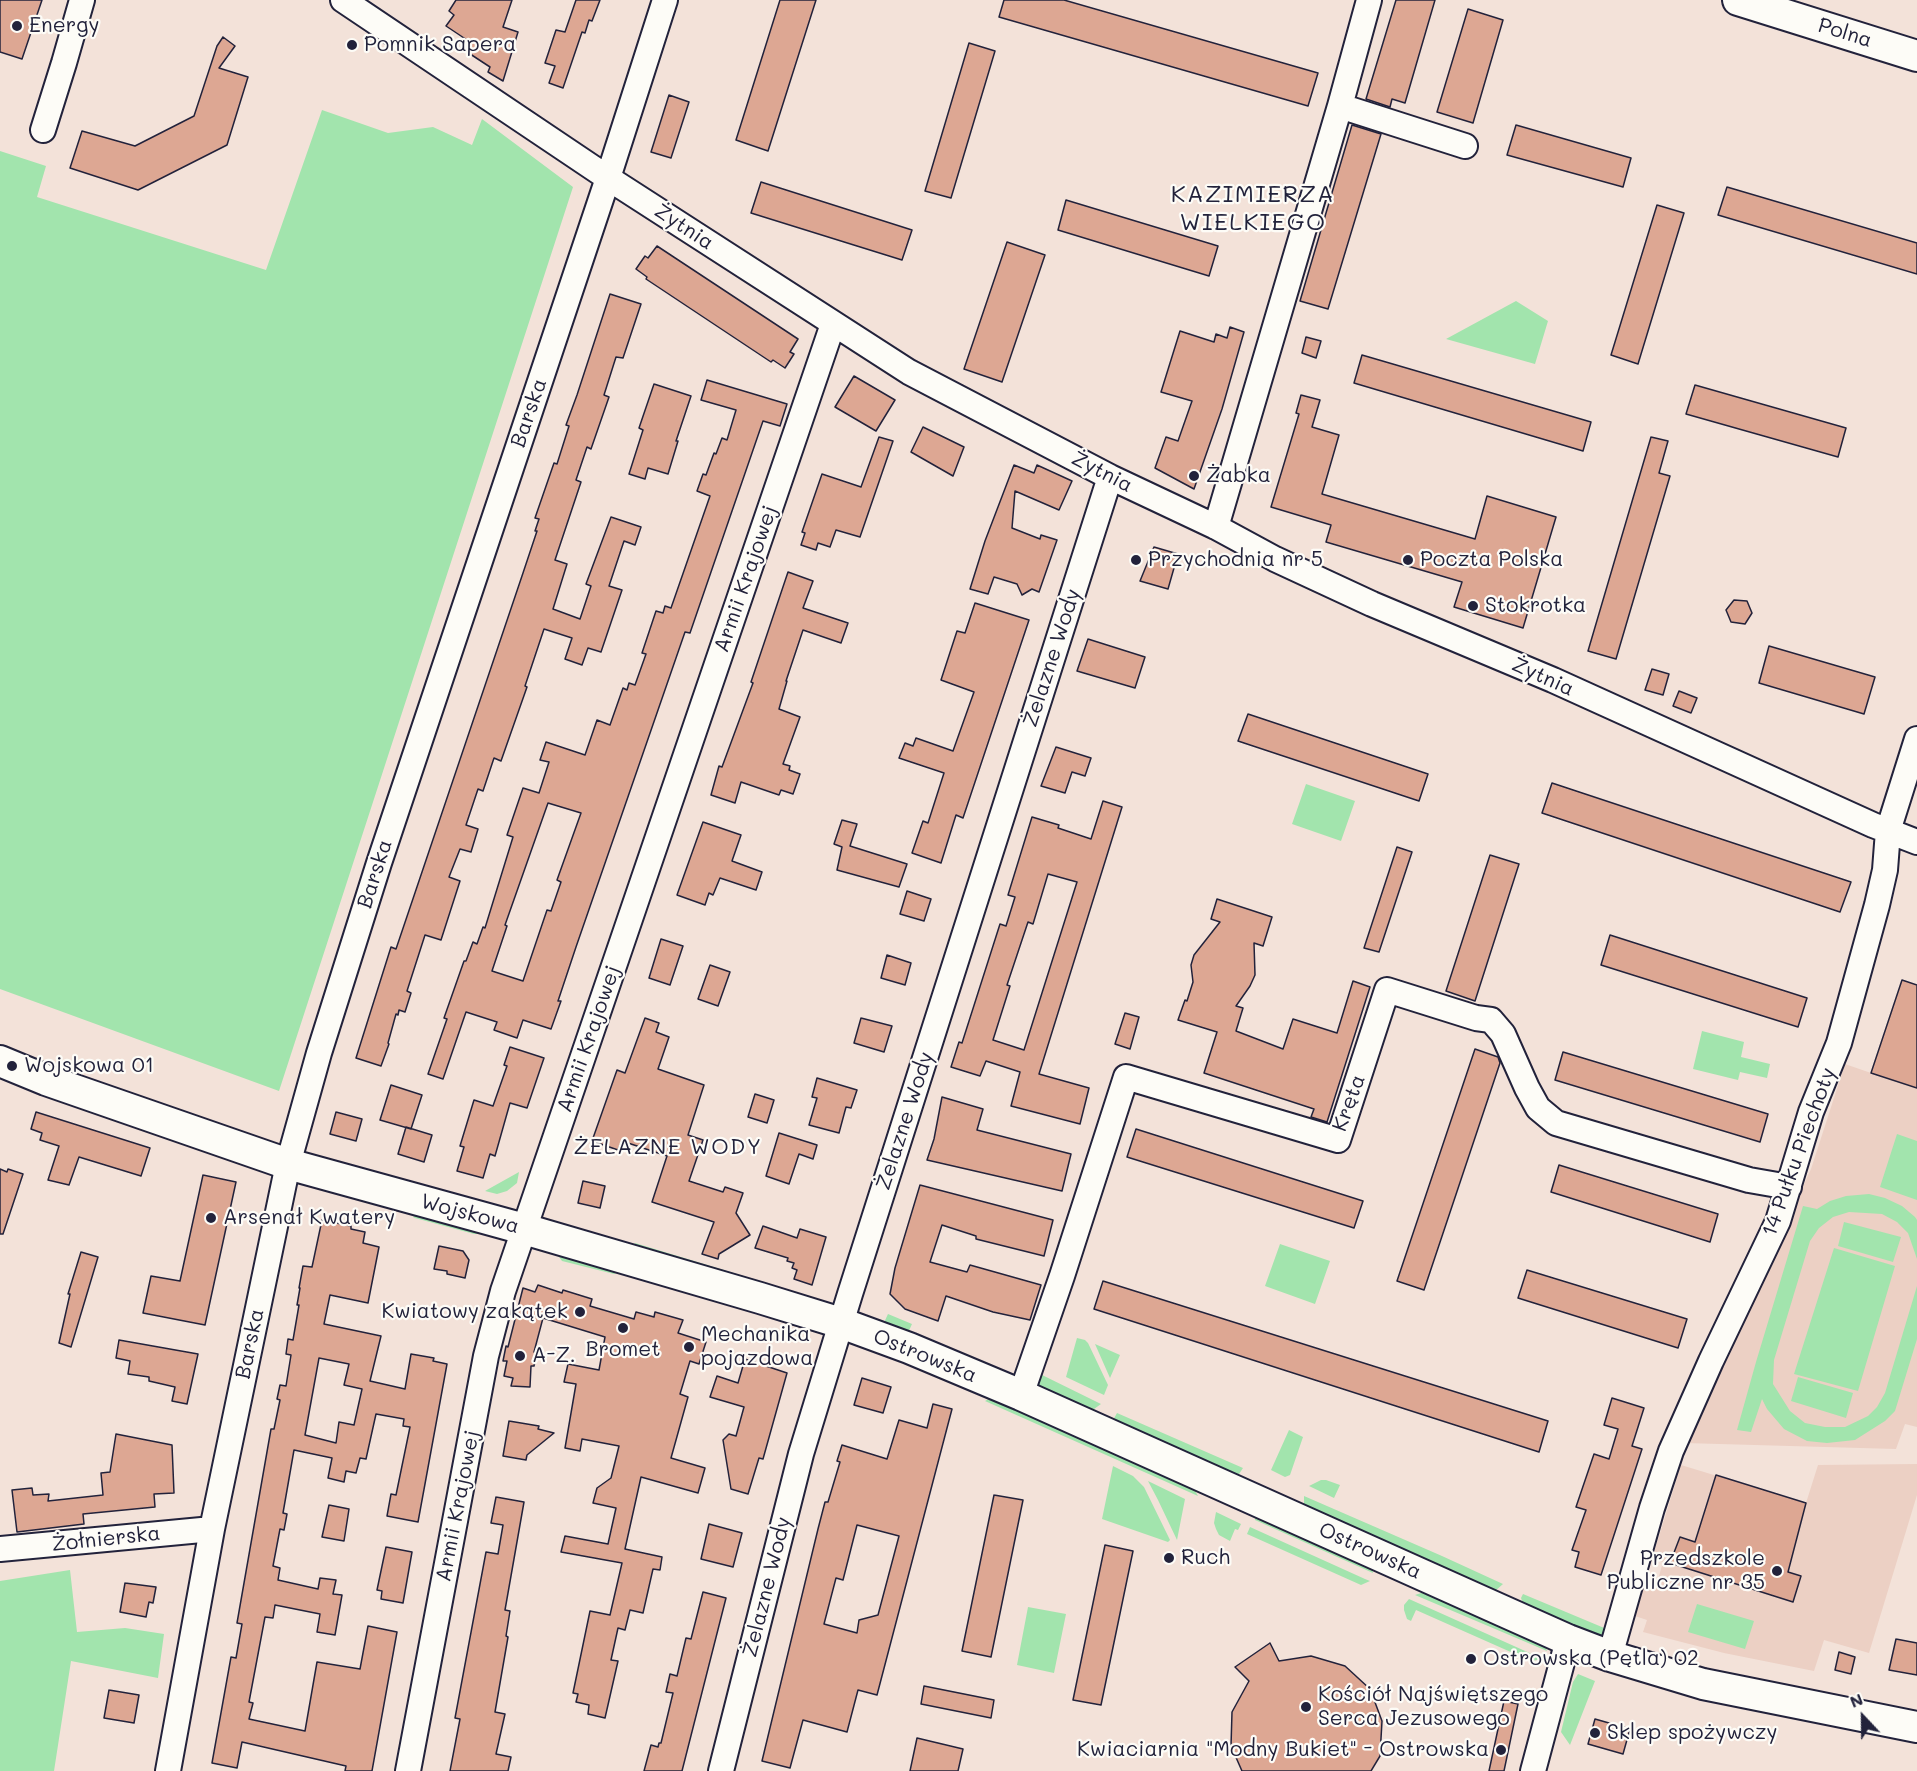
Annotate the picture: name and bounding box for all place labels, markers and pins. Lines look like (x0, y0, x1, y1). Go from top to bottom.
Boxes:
place label: Energy (29, 13, 99, 39)
marker: Energy (10, 19, 24, 33)
place label: Pomnik Sapera (364, 32, 516, 58)
marker: Pomnik Sapera (345, 38, 359, 52)
place label: Żabka (1206, 463, 1271, 489)
marker: Żabka (1187, 469, 1201, 483)
place label: Przychodnia nr 5 (1148, 547, 1323, 573)
place label: Poczta Polska (1420, 547, 1563, 573)
marker: Przychodnia nr 5 (1129, 553, 1143, 567)
marker: Poczta Polska (1401, 553, 1415, 567)
place label: Stokrotka (1485, 593, 1586, 619)
marker: Stokrotka (1466, 599, 1480, 613)
place label: Wojskowa 01 (24, 1053, 154, 1079)
marker: Wojskowa 01 (5, 1059, 19, 1073)
place label: Arsenał Kwatery (223, 1205, 395, 1231)
marker: Arsenał Kwatery (204, 1211, 218, 1225)
place label: Kwiatowy zakątek (381, 1299, 568, 1325)
marker: Kwiatowy zakątek (573, 1305, 587, 1319)
marker: Bromet (616, 1321, 630, 1335)
place label: Mechanika pojazdowa (701, 1322, 813, 1372)
place label: Bromet (585, 1337, 661, 1363)
marker: Mechanika pojazdowa (682, 1340, 696, 1354)
place label: A-Z. (532, 1343, 576, 1369)
marker: A-Z. (513, 1349, 527, 1363)
place label: Ruch (1181, 1545, 1230, 1571)
place label: Przedszkole Publiczne nr 35 (1607, 1546, 1765, 1596)
marker: Ruch (1162, 1551, 1176, 1565)
marker: Przedszkole Publiczne nr 35 (1770, 1564, 1784, 1578)
place label: Ostrowska (Pętla) 02 (1483, 1646, 1699, 1672)
marker: Ostrowska (Pętla) 02 (1464, 1652, 1478, 1666)
place label: Kościół Najświętszego Serca Jezusowego (1318, 1682, 1548, 1732)
marker: Kościół Najświętszego Serca Jezusowego (1299, 1700, 1313, 1714)
place label: Sklep spożywczy (1607, 1720, 1777, 1746)
marker: Sklep spożywczy (1588, 1726, 1602, 1740)
place label: Kwiaciarnia "Modny Bukiet" - Ostrowska (1077, 1737, 1489, 1763)
marker: Kwiaciarnia "Modny Bukiet" - Ostrowska (1494, 1743, 1508, 1757)

